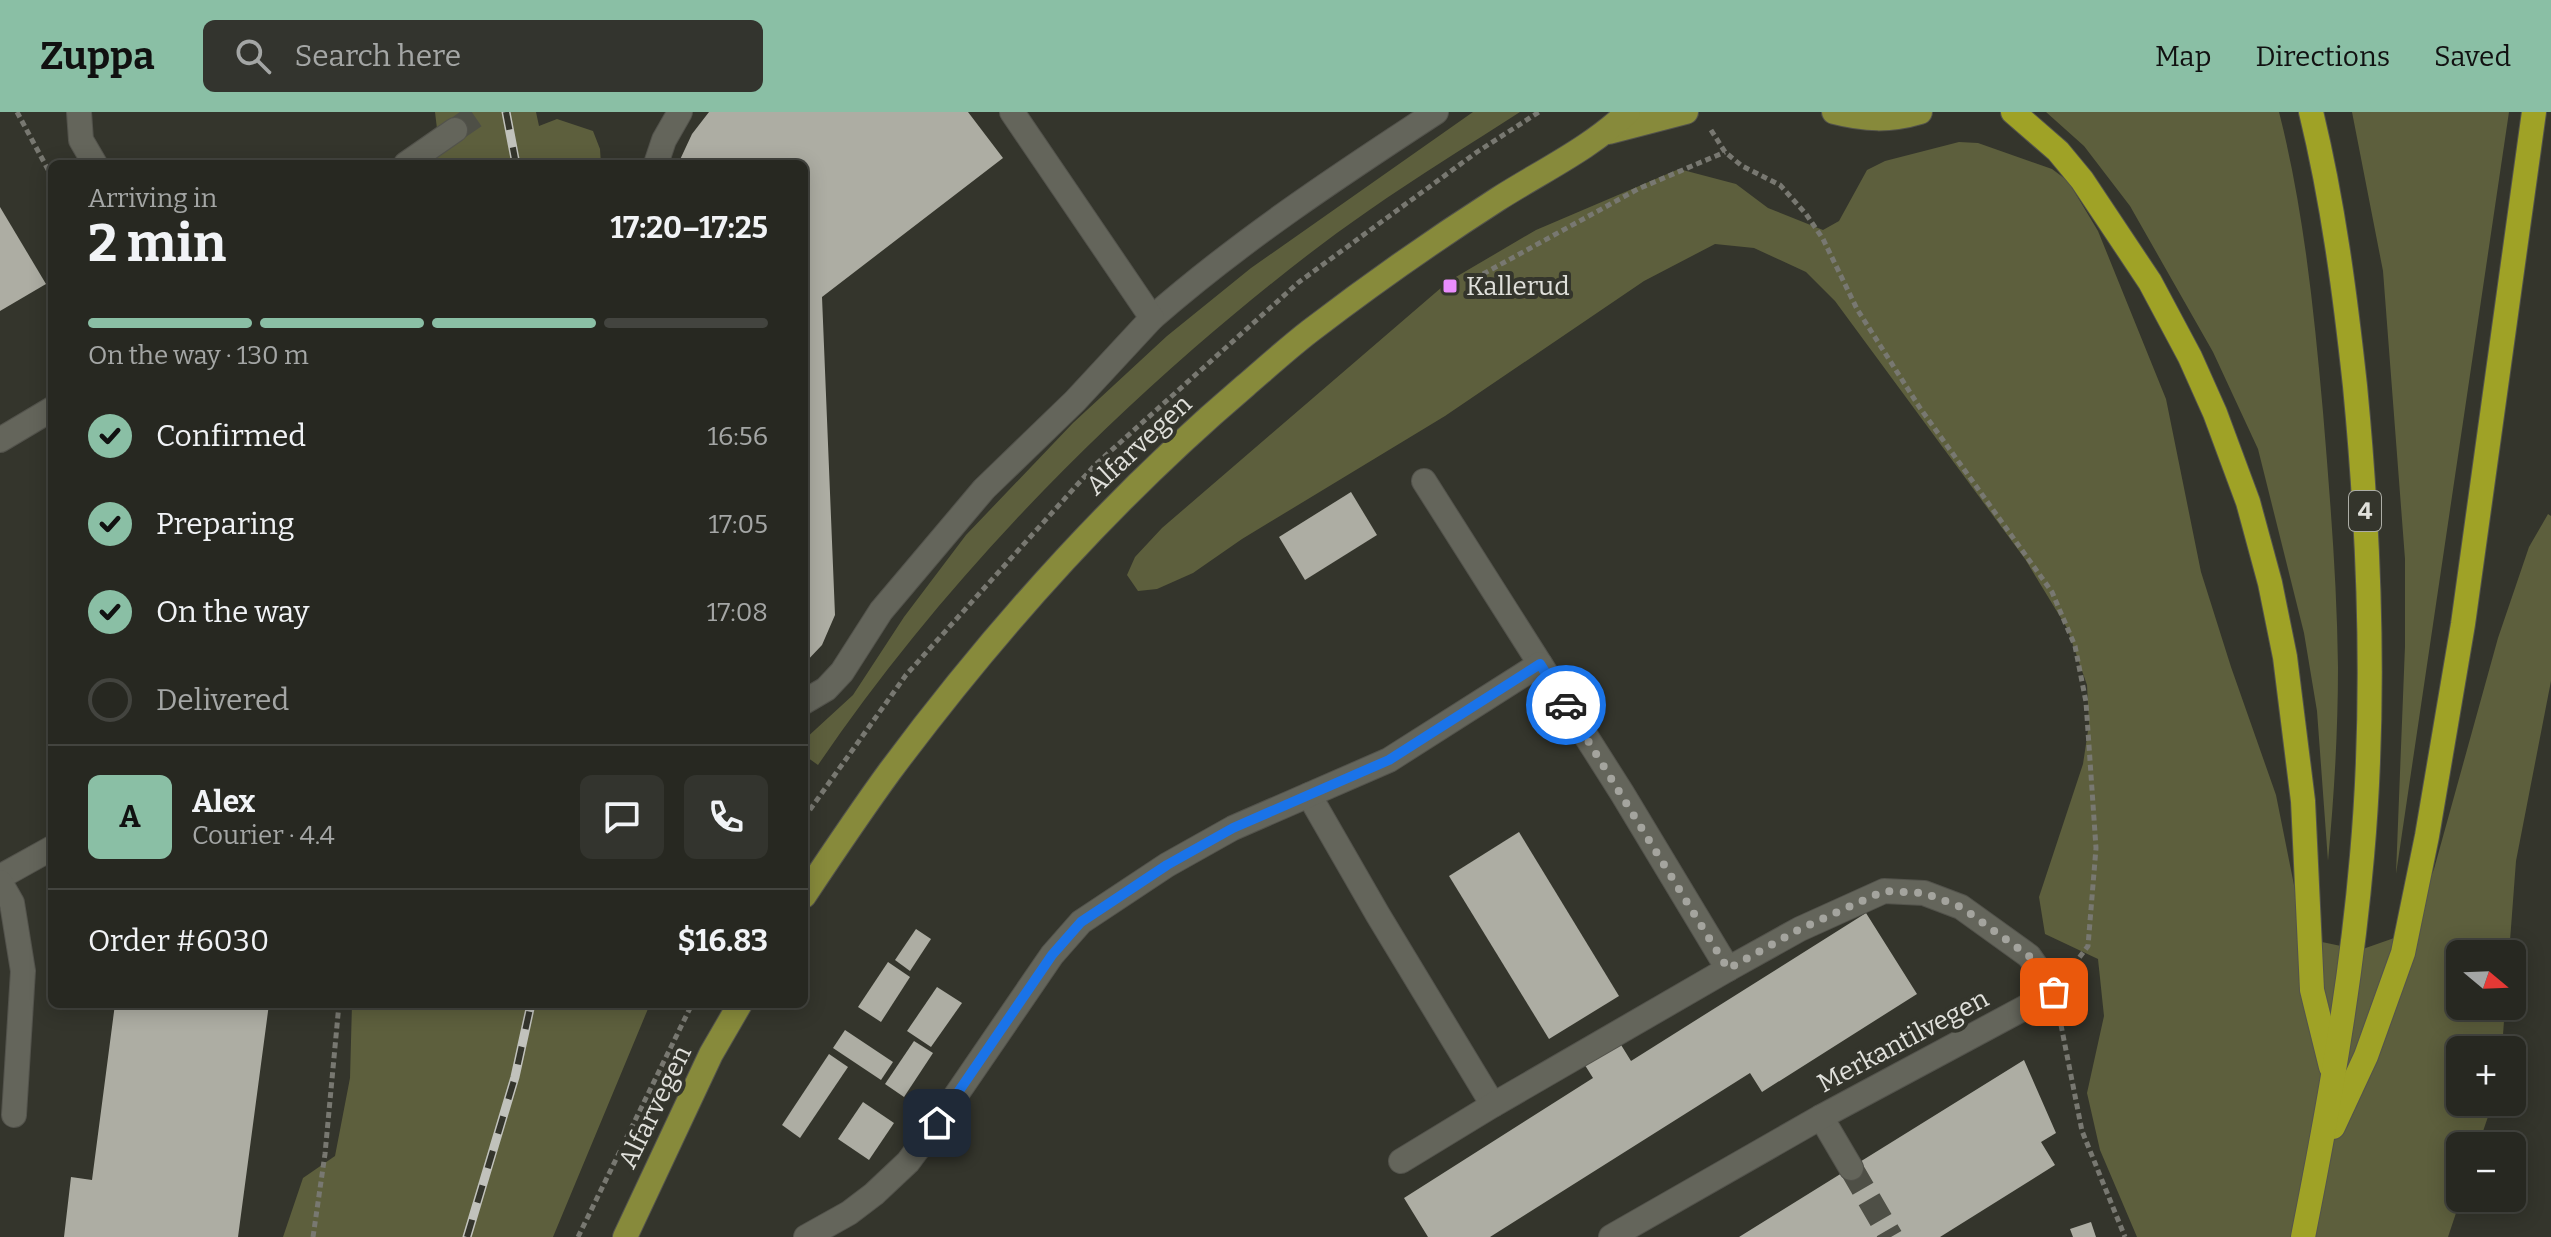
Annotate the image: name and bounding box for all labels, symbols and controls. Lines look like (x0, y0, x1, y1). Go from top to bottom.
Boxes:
search box (203, 20, 763, 92)
text: Zuppa (40, 33, 155, 79)
icon: search (231, 34, 275, 78)
text: Search here (295, 38, 461, 74)
text: Map (2155, 40, 2211, 73)
text: Directions (2255, 40, 2390, 73)
text: Saved (2434, 40, 2511, 73)
text: Arriving in (88, 183, 217, 214)
text: 17:20–17:25 (610, 210, 768, 246)
text: 2 min (88, 212, 226, 275)
place label: Kallerud (1466, 271, 1570, 302)
marker: Kallerud (1441, 277, 1459, 295)
text: On the way · 130 m (88, 340, 309, 371)
street label: Alfarvegen (1080, 388, 1198, 502)
icon: check (88, 414, 132, 458)
text: Confirmed (156, 418, 306, 454)
text: 16:56 (708, 421, 768, 452)
road number: 4 (2349, 491, 2381, 531)
icon: check (88, 502, 132, 546)
text: Preparing (156, 506, 294, 542)
text: 17:05 (709, 509, 768, 540)
icon: check (88, 590, 132, 634)
text: On the way (156, 594, 309, 630)
text: 17:08 (707, 597, 768, 628)
courier (1526, 665, 1606, 745)
text: Delivered (156, 682, 289, 718)
icon: car (1544, 683, 1588, 727)
button: chat (580, 775, 664, 859)
button: phone (684, 775, 768, 859)
text: Alex (192, 784, 255, 820)
text: A (119, 799, 141, 835)
text: Courier · 4.4 (192, 820, 335, 851)
text: Order #6030 (88, 923, 269, 959)
text: $16.83 (677, 923, 768, 959)
north arrow (2446, 940, 2526, 1020)
map controls (2446, 940, 2526, 1212)
pin (2020, 958, 2088, 1026)
icon: bag (2032, 970, 2076, 1014)
street label: Merkantilvegen (1812, 983, 1994, 1099)
button: + (2446, 1036, 2526, 1116)
street label: Alfarvegen (612, 1040, 698, 1173)
pin (903, 1089, 971, 1157)
icon: home (915, 1101, 959, 1145)
button: − (2446, 1132, 2526, 1212)

